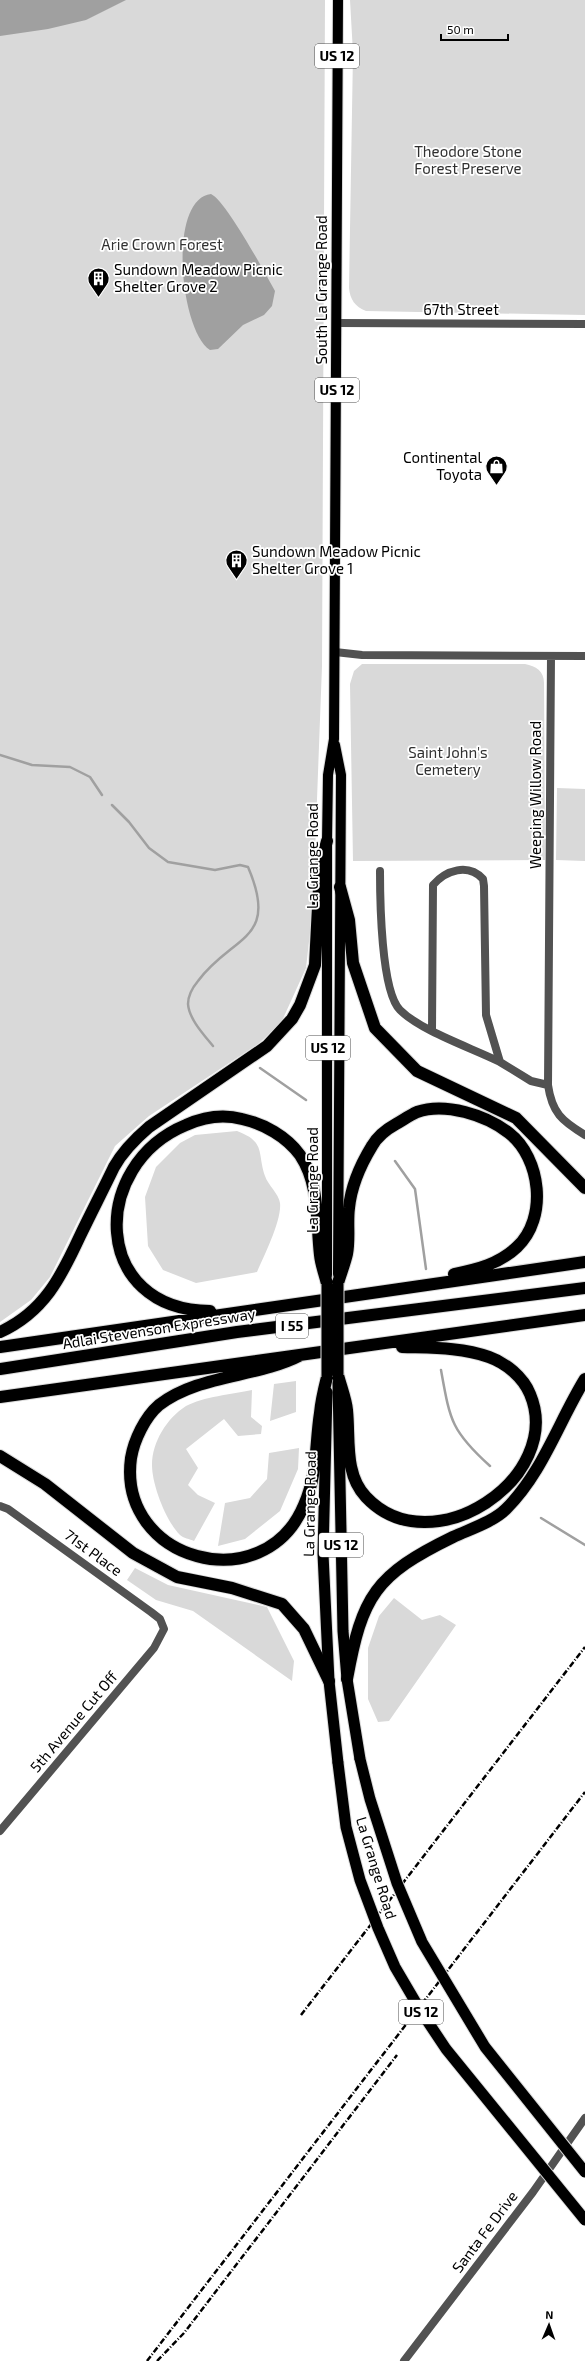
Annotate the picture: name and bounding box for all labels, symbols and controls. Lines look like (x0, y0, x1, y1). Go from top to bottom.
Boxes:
scale bar (441, 16, 508, 42)
text: 50 m (447, 22, 474, 36)
road number: US 12 (315, 44, 359, 68)
park label: Theodore Stone Forest Preserve (414, 142, 522, 177)
street label: South La Grange Road (312, 215, 330, 365)
park label: Arie Crown Forest (101, 235, 223, 253)
place label: Sundown Meadow Picnic Shelter Grove 2 (114, 260, 283, 295)
building icon: Sundown Meadow Picnic Shelter Grove 2 (85, 266, 111, 299)
street label: 67th Street (423, 300, 499, 318)
road number: US 12 (315, 378, 359, 402)
place label: Continental Toyota (403, 448, 483, 483)
shop icon: Continental Toyota (484, 454, 510, 487)
place label: Sundown Meadow Picnic Shelter Grove 1 (252, 542, 421, 577)
building icon: Sundown Meadow Picnic Shelter Grove 1 (224, 548, 250, 581)
street label: Weeping Willow Road (526, 721, 544, 869)
park label: Saint John's Cemetery (408, 743, 488, 778)
street label: La Grange Road (303, 803, 321, 909)
road number: US 12 (306, 1036, 350, 1060)
street label: La Grange Road (303, 1127, 321, 1233)
street label: Adlai Stevenson Expressway (61, 1304, 257, 1352)
road number: I 55 (276, 1314, 308, 1338)
street label: La Grange Road (299, 1451, 319, 1557)
street label: 71st Place (61, 1525, 126, 1579)
road number: US 12 (319, 1533, 363, 1557)
street label: 5th Avenue Cut Off (26, 1667, 121, 1775)
street label: La Grange Road (353, 1814, 401, 1921)
road number: US 12 (399, 2000, 443, 2024)
street label: Santa Fe Drive (448, 2187, 521, 2276)
north arrow (529, 2305, 569, 2345)
text: N (545, 2308, 554, 2321)

